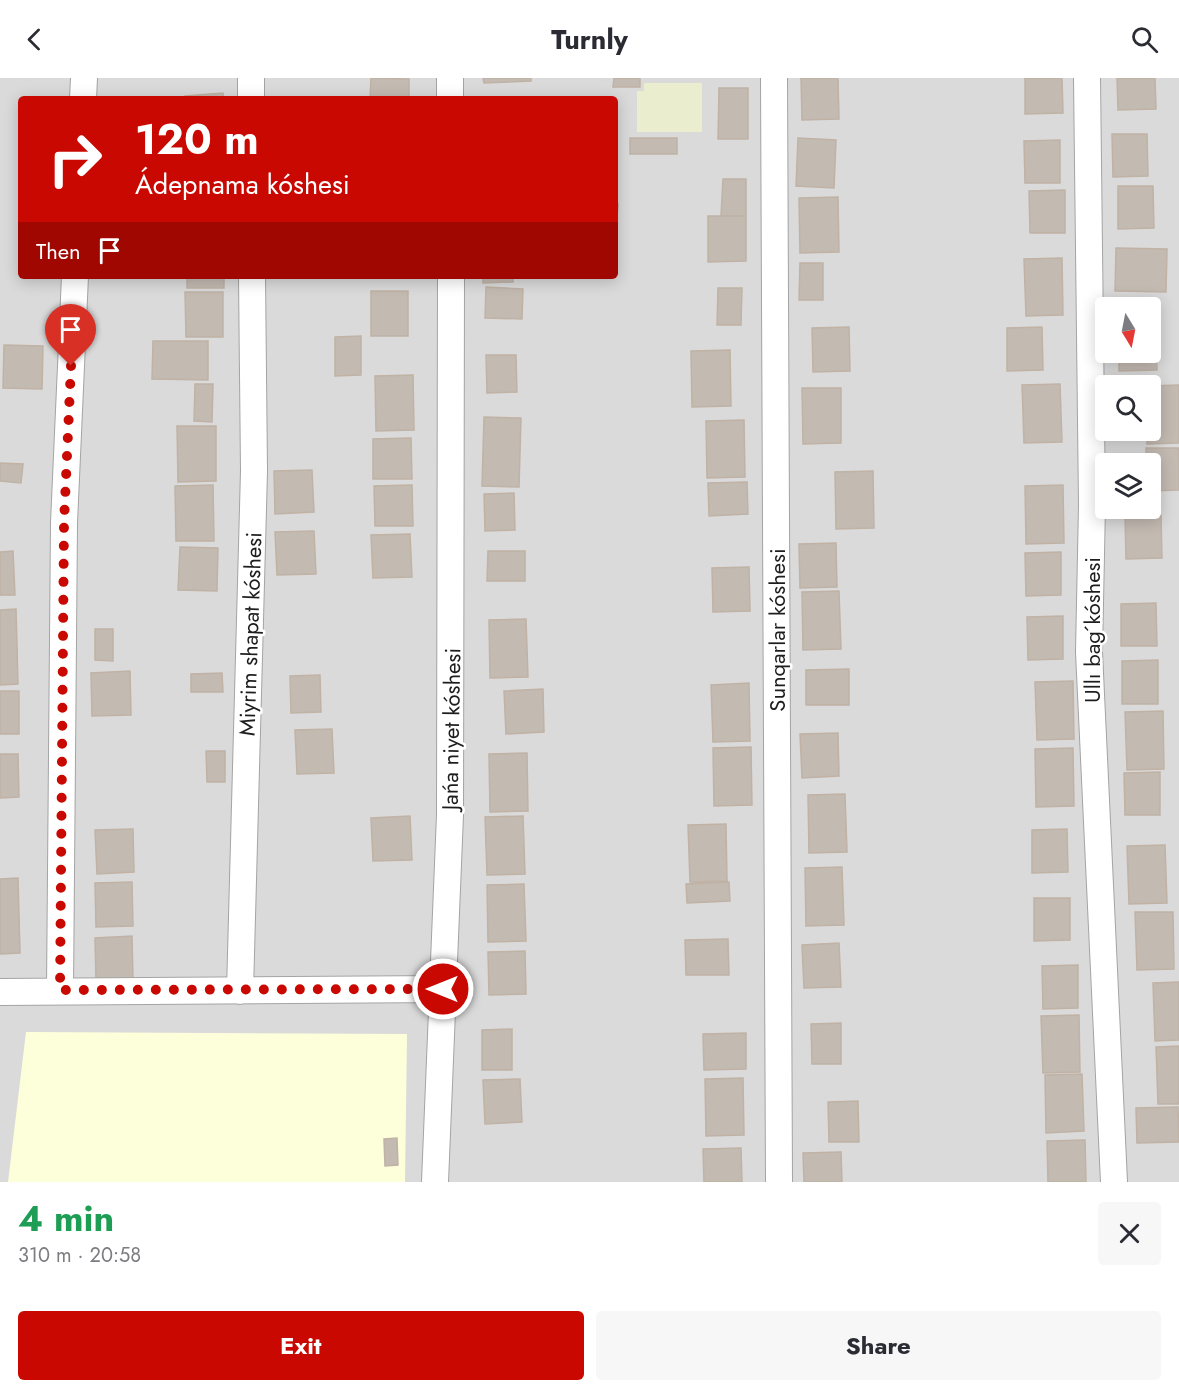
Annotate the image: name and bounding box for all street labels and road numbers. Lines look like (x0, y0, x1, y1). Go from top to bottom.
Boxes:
street label: Miyrim shapat kóshesi (230, 532, 270, 736)
street label: Sunqarlar kóshesi (761, 548, 793, 712)
street label: Ullı baǵ kóshesi (1076, 557, 1108, 703)
street label: Jańa niyet kóshesi (434, 648, 468, 813)

